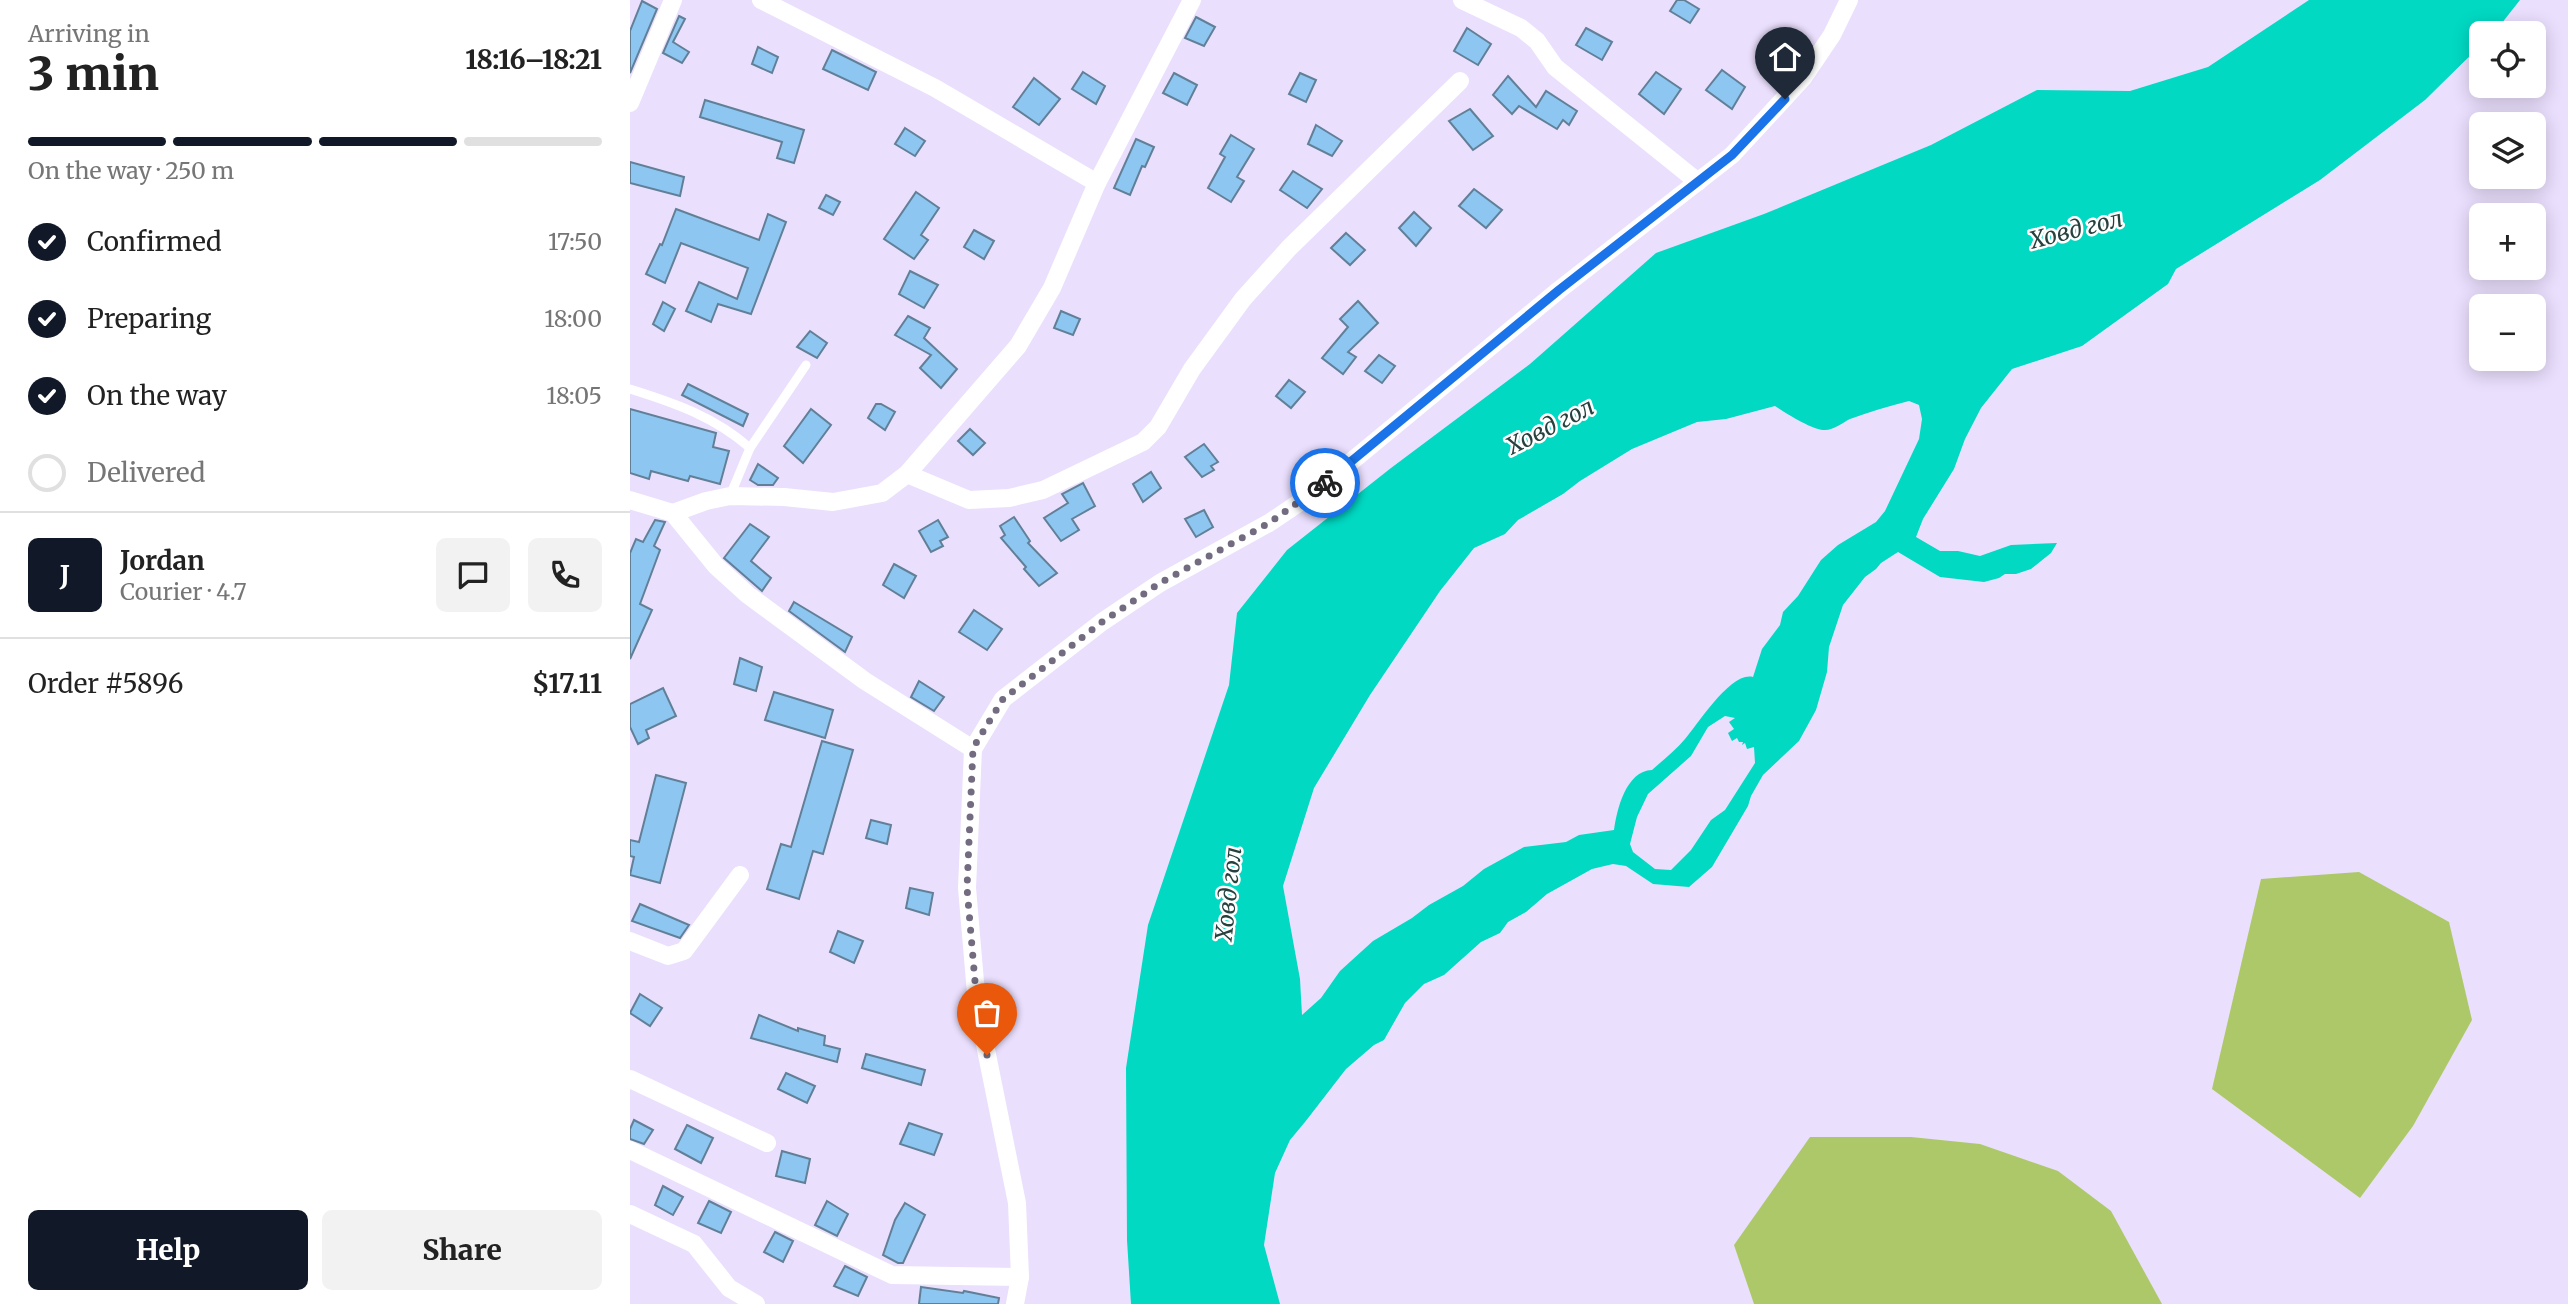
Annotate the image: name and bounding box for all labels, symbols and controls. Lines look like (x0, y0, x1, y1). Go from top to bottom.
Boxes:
text: Arriving in (28, 19, 150, 48)
map controls (2469, 21, 2546, 371)
button: locate (2469, 21, 2546, 98)
pin (1755, 27, 1815, 99)
icon: home (1766, 38, 1804, 76)
text: 18:16–18:21 (465, 43, 602, 76)
text: 3 min (28, 45, 159, 103)
button: layers (2469, 112, 2546, 189)
text: On the way · 250 m (28, 156, 234, 185)
button: + (2469, 203, 2546, 280)
water label: Ховд гол (2026, 204, 2125, 255)
icon: check (28, 223, 66, 261)
text: Confirmed (87, 225, 222, 258)
text: 17:50 (548, 227, 602, 256)
button: − (2469, 294, 2546, 371)
icon: check (28, 300, 66, 338)
text: Preparing (87, 302, 211, 335)
text: 18:00 (544, 304, 602, 333)
icon: check (28, 377, 66, 415)
text: On the way (87, 379, 227, 412)
text: 18:05 (546, 381, 602, 410)
water label: Ховд гол (1500, 392, 1599, 461)
courier (1290, 448, 1360, 518)
text: Delivered (87, 456, 206, 489)
icon: bike (1306, 464, 1344, 502)
button: chat (436, 538, 510, 612)
button: phone (528, 538, 602, 612)
text: Jordan (120, 544, 205, 577)
text: J (60, 559, 70, 592)
text: Courier · 4.7 (120, 577, 247, 606)
text: Order #5896 (28, 667, 184, 700)
text: $17.11 (532, 667, 602, 700)
water label: Ховд гол (1209, 846, 1247, 943)
pin (957, 983, 1017, 1055)
icon: bag (968, 994, 1006, 1032)
button: Help (28, 1210, 308, 1290)
button: Share (322, 1210, 602, 1290)

